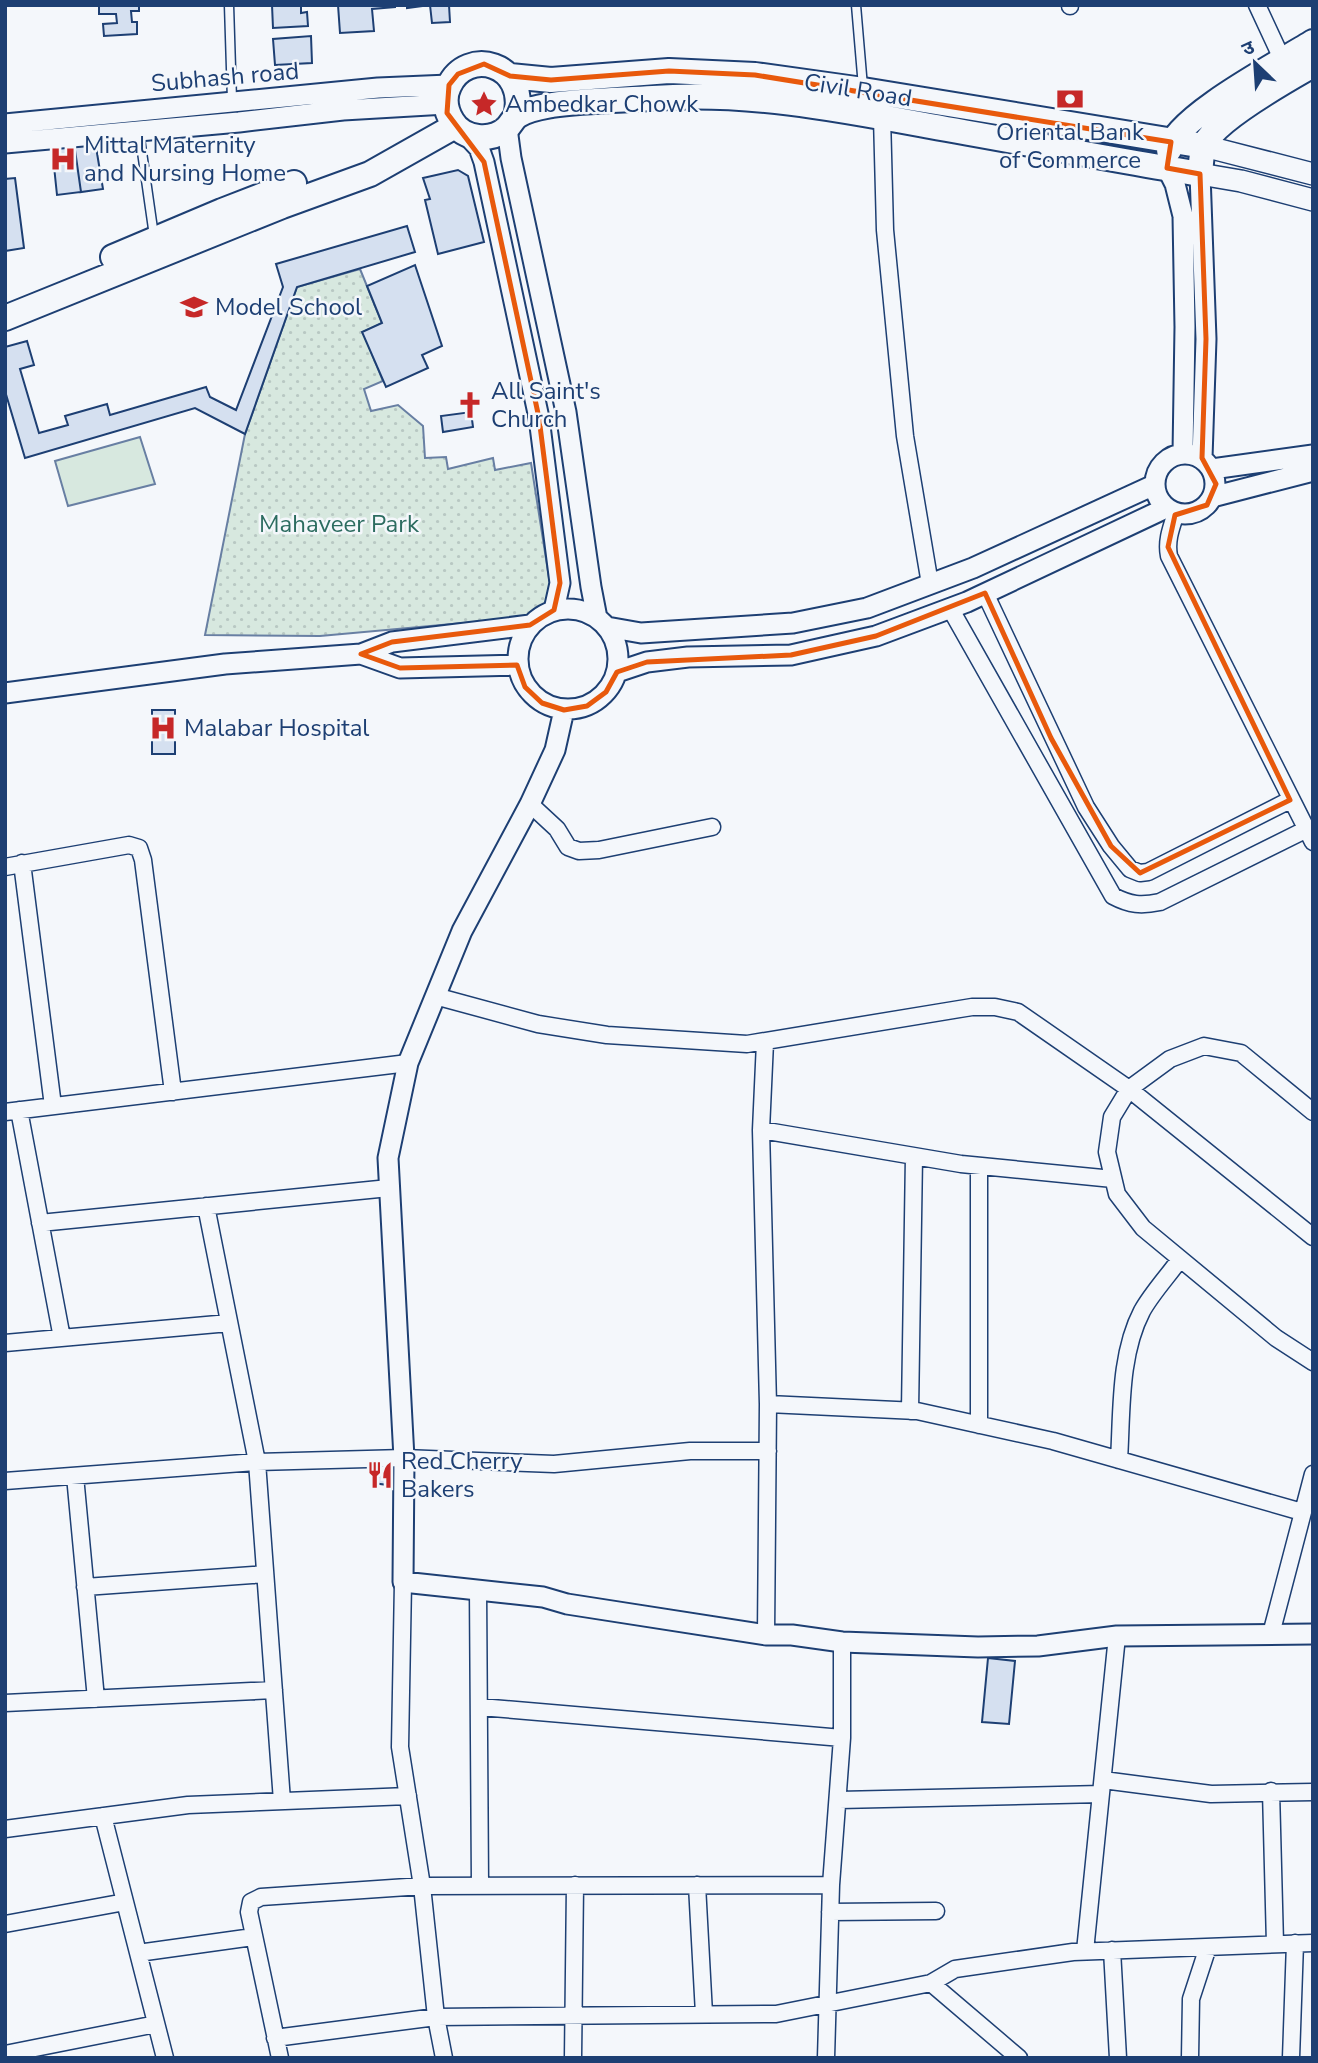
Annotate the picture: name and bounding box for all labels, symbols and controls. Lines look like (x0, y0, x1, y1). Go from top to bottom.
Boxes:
north arrow (1220, 28, 1290, 98)
text: उ (1238, 34, 1260, 63)
street label: Subhash road (150, 55, 300, 99)
street label: Civil Road (802, 66, 914, 114)
bank icon: Oriental Bank of Commerce (1055, 84, 1085, 114)
place label: Ambedkar Chowk (505, 88, 699, 120)
place icon: Ambedkar Chowk (469, 89, 499, 119)
place label: Oriental Bank of Commerce (996, 116, 1145, 176)
place label: Mittal Maternity and Nursing Home (84, 129, 286, 189)
hospital icon: Mittal Maternity and Nursing Home (48, 144, 78, 174)
place label: Model School (215, 291, 362, 323)
school or university icon: Model School (179, 292, 209, 322)
place label: All Saint's Church (491, 375, 601, 435)
church icon: All Saint's Church (455, 390, 485, 420)
park label: Mahaveer Park (259, 508, 420, 540)
place label: Malabar Hospital (184, 712, 369, 744)
hospital icon: Malabar Hospital (148, 713, 178, 743)
place label: Red Cherry Bakers (401, 1445, 523, 1505)
restaurant icon: Red Cherry Bakers (365, 1460, 395, 1490)

